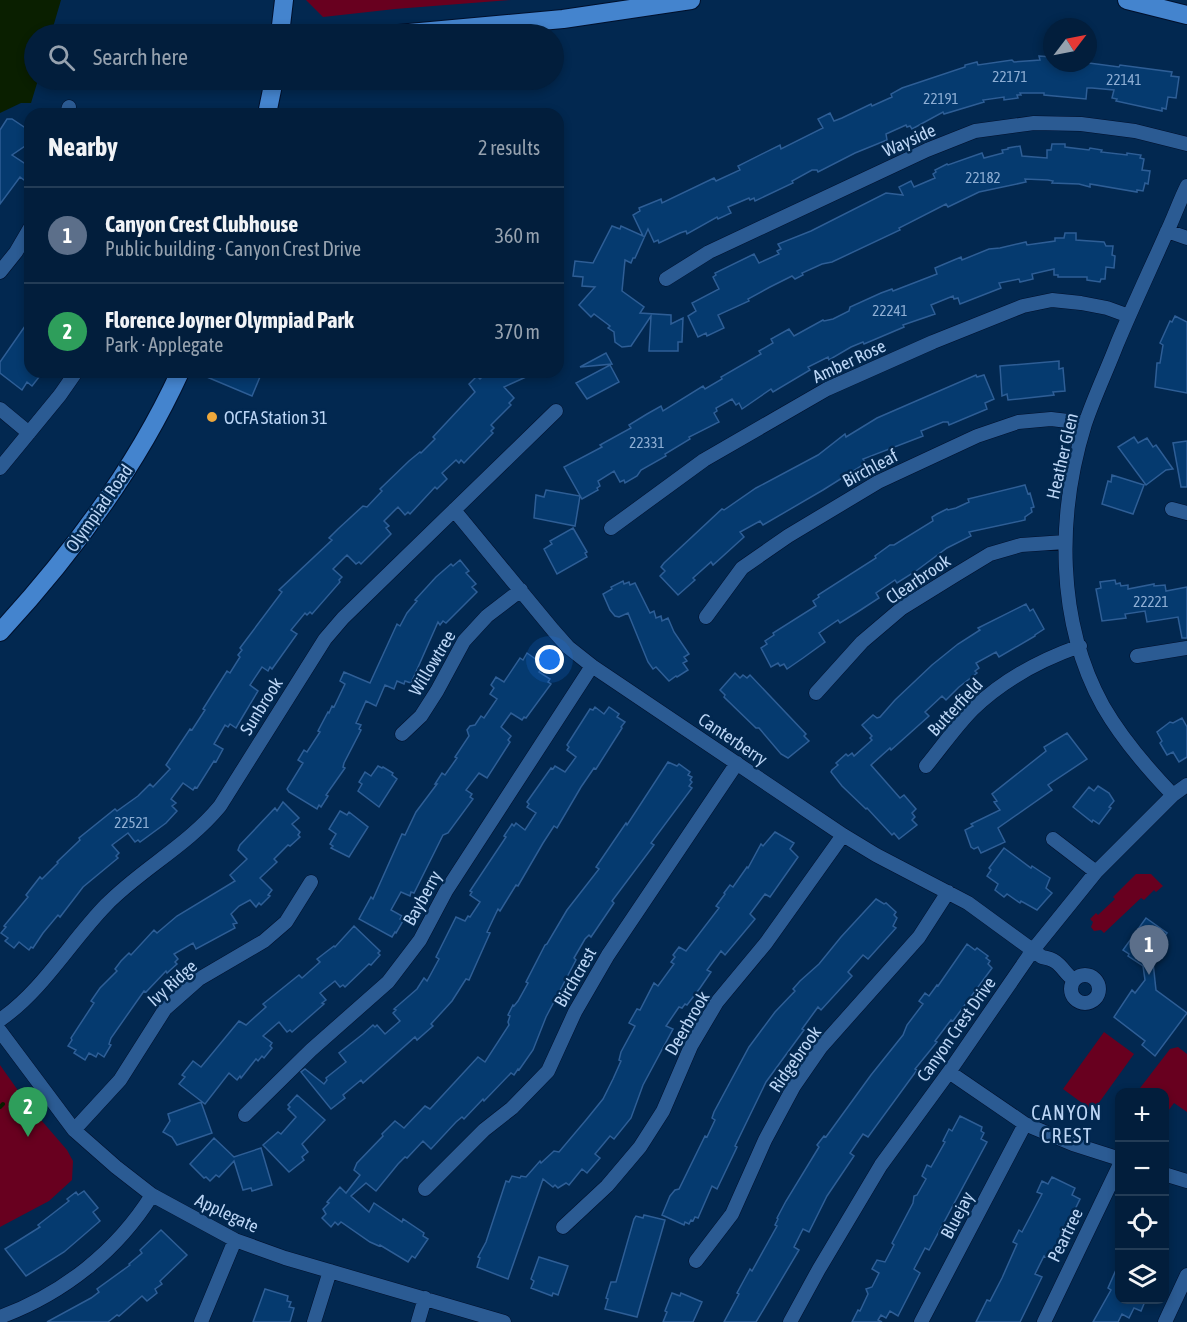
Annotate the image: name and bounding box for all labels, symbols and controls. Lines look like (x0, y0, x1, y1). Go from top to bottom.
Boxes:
north arrow (1043, 18, 1097, 72)
search box (24, 24, 564, 90)
icon: search (45, 41, 78, 74)
text: Search here (93, 44, 188, 70)
house number: 22171 (992, 68, 1028, 85)
house number: 22141 (1106, 71, 1142, 88)
house number: 22191 (923, 90, 959, 107)
street label: Wayside (879, 119, 939, 161)
text: Nearby (48, 132, 118, 162)
text: 2 results (478, 136, 540, 159)
house number: 22182 (965, 169, 1001, 186)
text: Canyon Crest Clubhouse (105, 211, 298, 237)
text: 1 (63, 224, 72, 247)
text: 360 m (495, 224, 540, 247)
text: Public building · Canyon Crest Drive (105, 237, 361, 260)
house number: 22241 (872, 302, 908, 319)
text: Florence Joyner Olympiad Park (105, 307, 354, 333)
text: 2 (63, 320, 72, 343)
text: 370 m (495, 320, 540, 343)
text: Park · Applegate (105, 333, 223, 356)
street label: Amber Rose (809, 335, 889, 387)
place label: OCFA Station 31 (224, 407, 328, 428)
marker: OCFA Station 31 (205, 410, 219, 424)
street label: Heather Glen (1042, 411, 1082, 501)
house number: 22331 (629, 434, 665, 451)
street label: Birchleaf (839, 445, 901, 491)
street label: Olympiad Road (61, 460, 137, 556)
street label: Clearbrook (882, 550, 954, 608)
house number: 22221 (1133, 593, 1169, 610)
street label: Willowtree (404, 627, 460, 699)
your location (535, 645, 564, 674)
street label: Sunbrook (235, 673, 287, 739)
street label: Butterfield (923, 674, 987, 740)
street label: Canterberry (695, 708, 771, 770)
house number: 22521 (114, 814, 150, 831)
street label: Bayberry (398, 867, 446, 929)
pin: 1 (1130, 926, 1168, 975)
street label: Birchcrest (550, 944, 600, 1010)
street label: Ivy Ridge (143, 955, 201, 1011)
street label: Canyon Crest Drive (912, 973, 1000, 1085)
street label: Deerbrook (660, 987, 714, 1059)
street label: Ridgebrook (765, 1022, 825, 1096)
pin: 2 (9, 1088, 48, 1137)
map controls (1115, 1088, 1169, 1304)
button: + (1115, 1088, 1169, 1142)
district label: CANYON CREST (1031, 1101, 1103, 1147)
button: − (1115, 1142, 1169, 1196)
street label: Bluejay (936, 1188, 978, 1242)
street label: Applegate (192, 1189, 262, 1237)
button: locate (1115, 1196, 1169, 1250)
street label: Peartree (1043, 1205, 1087, 1265)
button: layers (1115, 1250, 1169, 1304)

